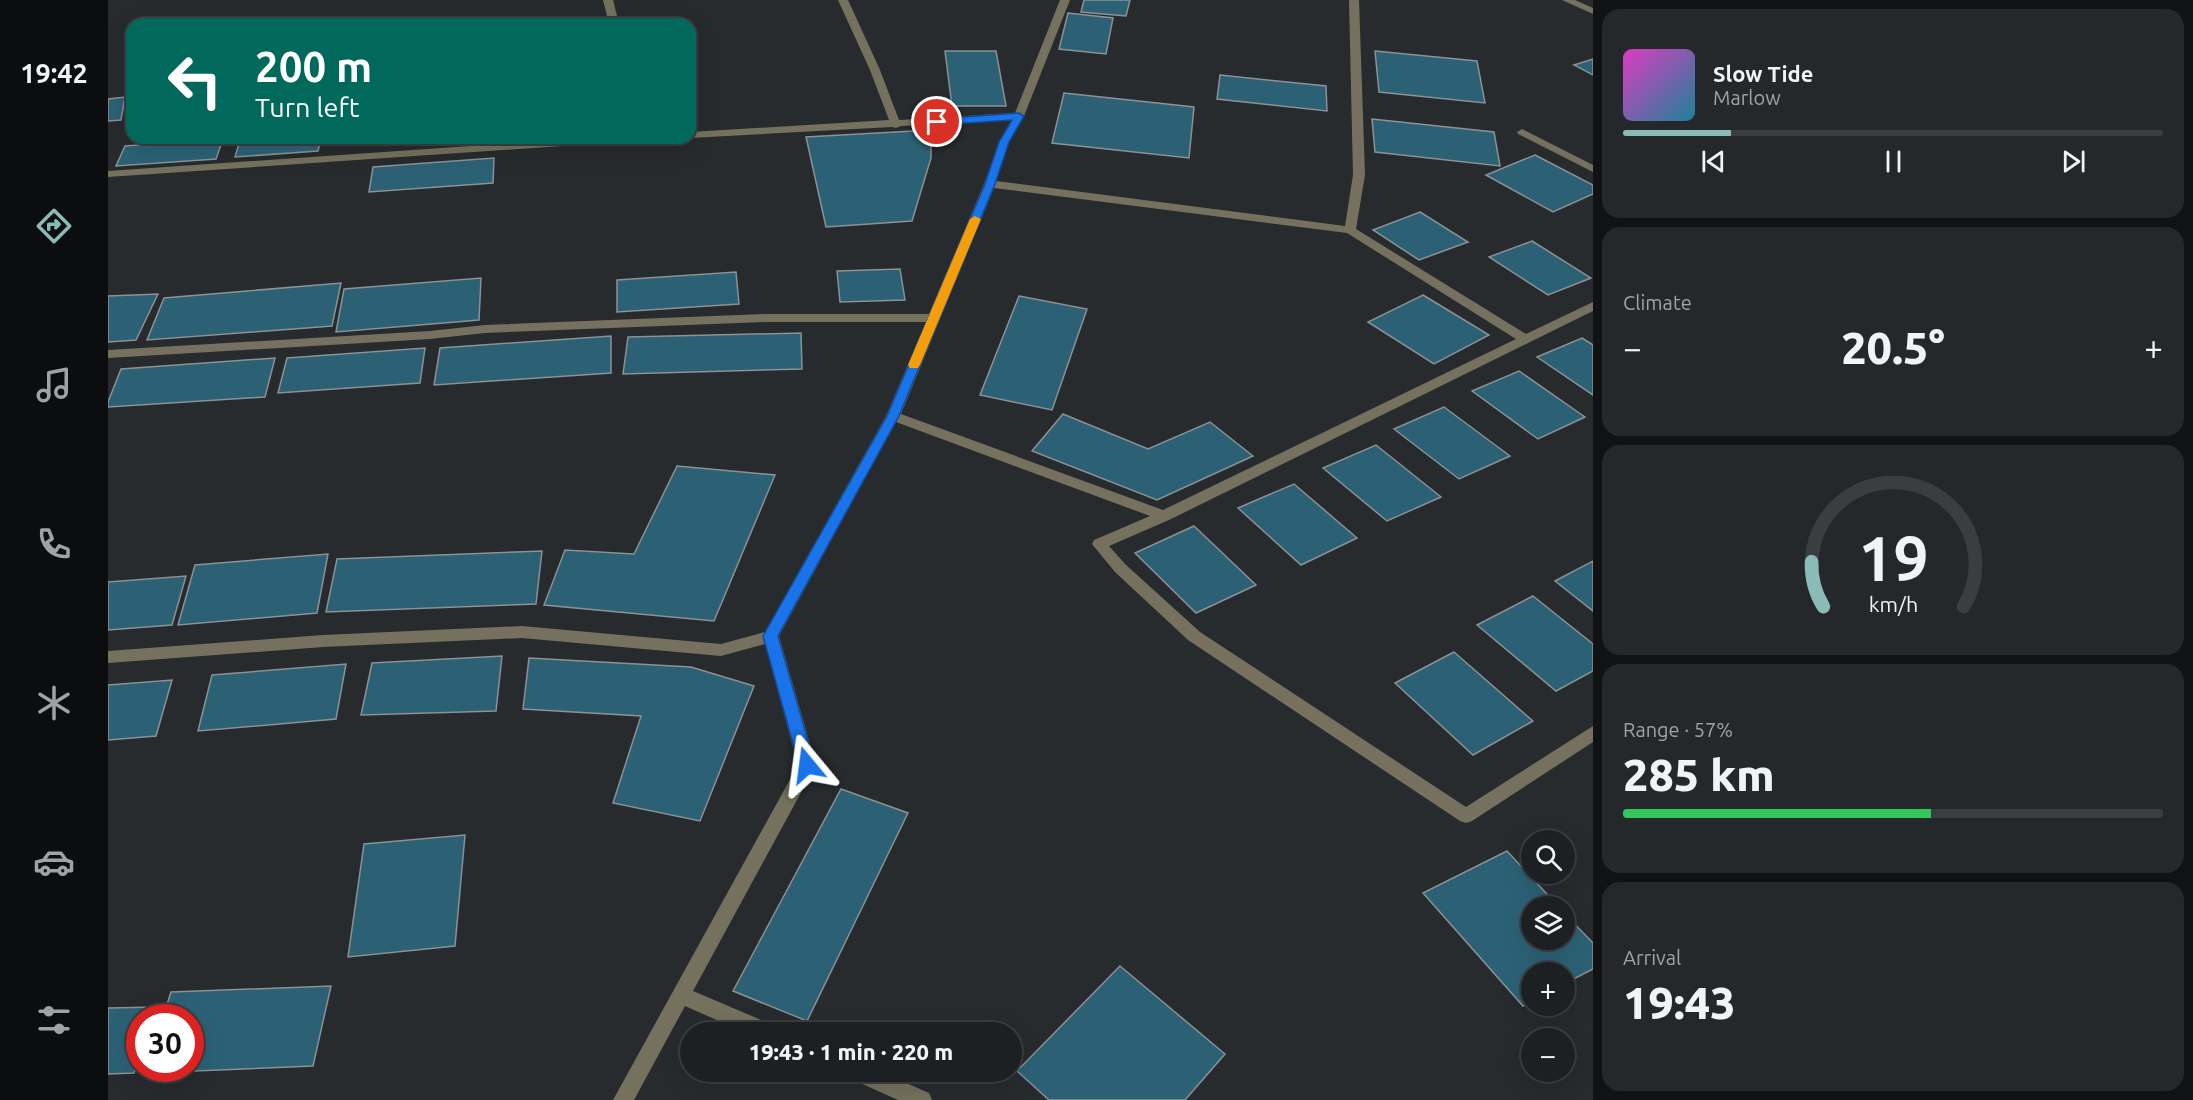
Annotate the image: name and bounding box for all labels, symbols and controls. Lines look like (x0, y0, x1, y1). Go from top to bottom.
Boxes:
icon: left (156, 42, 234, 120)
text: 200 m (255, 43, 372, 90)
text: 19:42 (20, 58, 88, 88)
text: Slow Tide (1713, 61, 1813, 86)
text: Marlow (1713, 86, 1781, 109)
text: Turn left (255, 92, 359, 122)
pin (911, 96, 962, 147)
icon: arrive (920, 105, 953, 138)
icon: previous (1697, 145, 1730, 178)
icon: pause (1877, 145, 1910, 178)
icon: next (2057, 145, 2090, 178)
icon: directions (33, 205, 75, 247)
text: Climate (1623, 291, 1692, 314)
text: 20.5° (1841, 322, 1945, 373)
text: − (1623, 329, 1642, 366)
text: + (2144, 329, 2163, 366)
icon: music (33, 364, 75, 406)
icon: phone (33, 523, 75, 565)
text: 19 (1858, 523, 1928, 593)
text: km/h (1868, 592, 1918, 616)
icon: climate (33, 682, 75, 724)
text: Range · 57% (1623, 718, 1733, 741)
position arrow (775, 733, 839, 797)
text: 285 km (1623, 749, 1775, 800)
map controls (1521, 830, 1575, 1082)
button: search (1521, 830, 1575, 884)
icon: car (33, 841, 75, 883)
button: layers (1521, 896, 1575, 950)
text: Arrival (1623, 946, 1681, 969)
button: + (1521, 962, 1575, 1016)
text: 19:43 (1623, 977, 1736, 1028)
icon: filters (33, 999, 75, 1041)
speed limit sign: 30 (126, 1004, 204, 1082)
button: − (1521, 1028, 1575, 1082)
text: 19:43 · 1 min · 220 m (749, 1039, 953, 1064)

